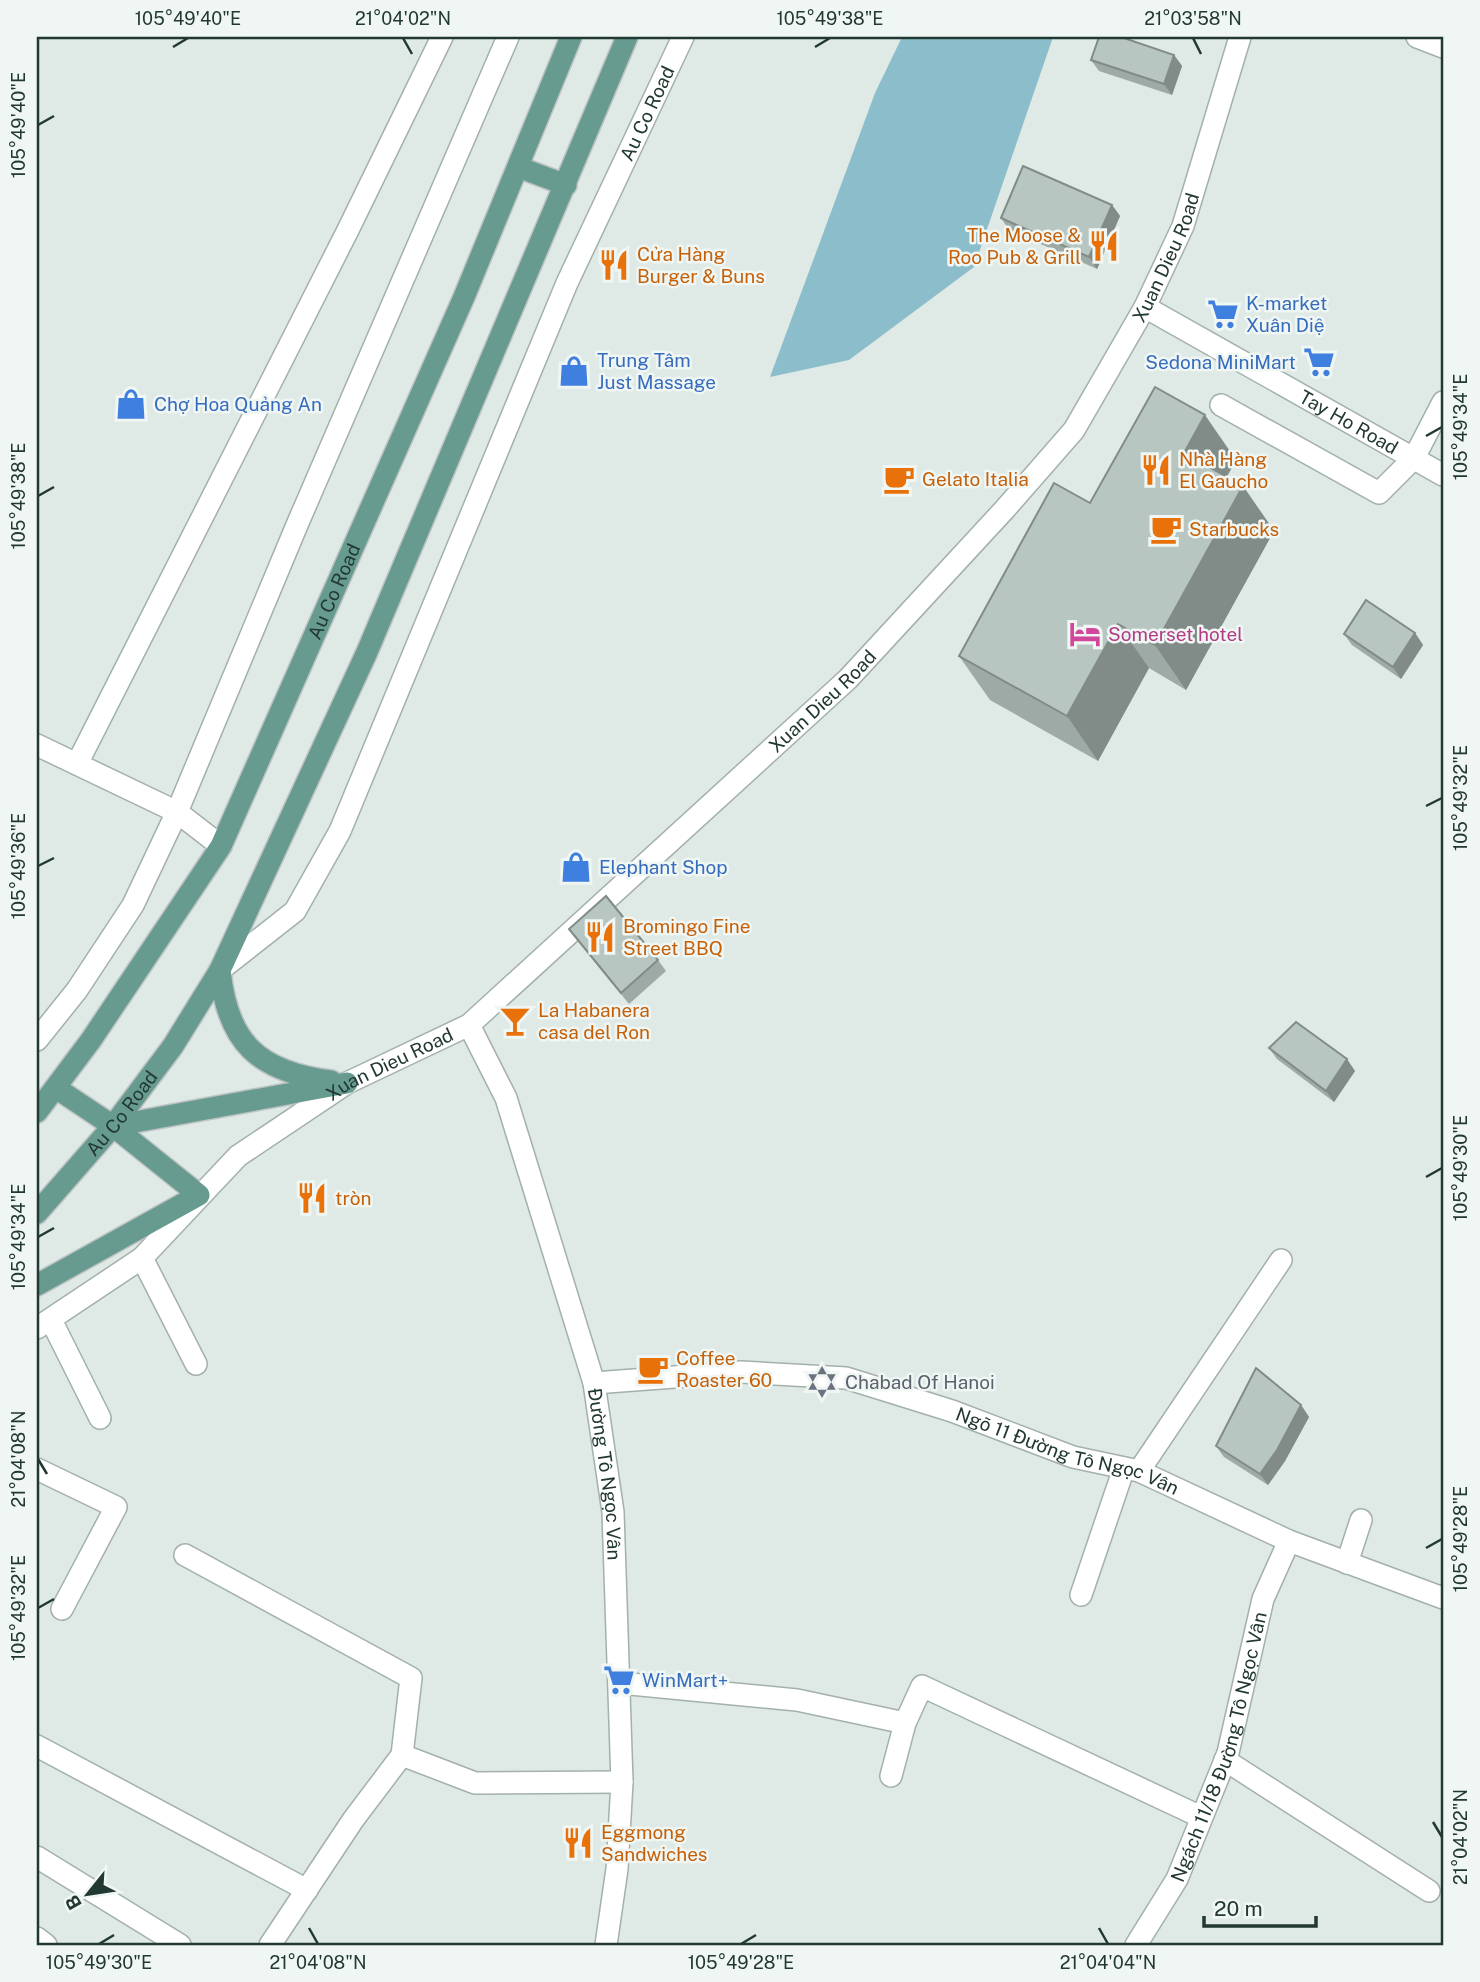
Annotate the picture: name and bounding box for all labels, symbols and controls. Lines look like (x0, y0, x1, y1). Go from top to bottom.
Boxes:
text: 105°49'40"E (135, 8, 241, 29)
text: 21°04'02"N (355, 8, 451, 29)
text: 105°49'38"E (777, 8, 883, 29)
text: 21°03'58"N (1144, 8, 1242, 29)
street label: Au Co Road (615, 62, 679, 164)
text: 105°49'40"E (8, 72, 29, 178)
street label: Xuan Dieu Road (1128, 190, 1203, 326)
place label: The Moose & Roo Pub & Grill (948, 224, 1081, 268)
restaurant icon: The Moose & Roo Pub & Grill (1087, 229, 1121, 263)
place label: Cửa Hàng Burger & Buns (637, 243, 765, 287)
restaurant icon: Cửa Hàng Burger & Buns (597, 248, 631, 282)
place label: K-market Xuân Diệ (1246, 292, 1327, 336)
supermarket icon: K-market Xuân Diệ (1206, 297, 1240, 331)
supermarket icon: Sedona MiniMart (1302, 345, 1336, 379)
place label: Trung Tâm Just Massage (597, 349, 716, 393)
place label: Sedona MiniMart (1145, 351, 1296, 373)
shop icon: Trung Tâm Just Massage (557, 354, 591, 388)
text: 105°49'34"E (1450, 374, 1471, 480)
street label: Tay Ho Road (1296, 385, 1402, 458)
shop icon: Chợ Hoa Quảng An (114, 387, 148, 421)
place label: Chợ Hoa Quảng An (154, 393, 322, 415)
text: 105°49'38"E (8, 443, 29, 549)
place label: Nhà Hàng El Gaucho (1179, 448, 1268, 492)
restaurant icon: Nhà Hàng El Gaucho (1139, 453, 1173, 487)
cafe icon: Gelato Italia (882, 462, 916, 496)
place label: Gelato Italia (922, 468, 1029, 490)
cafe icon: Starbucks (1149, 512, 1183, 546)
place label: Starbucks (1189, 518, 1279, 540)
street label: Au Co Road (303, 540, 364, 643)
hotel icon: Somerset hotel (1068, 617, 1102, 651)
place label: Somerset hotel (1108, 623, 1243, 645)
street label: Xuan Dieu Road (764, 645, 880, 757)
text: 105°49'32"E (1450, 745, 1471, 851)
text: 105°49'36"E (8, 813, 29, 919)
shop icon: Elephant Shop (559, 850, 593, 884)
place label: Elephant Shop (599, 856, 728, 878)
place label: Bromingo Fine Street BBQ (623, 915, 751, 959)
restaurant icon: Bromingo Fine Street BBQ (583, 920, 617, 954)
place label: La Habanera casa del Ron (538, 999, 650, 1043)
bar icon: La Habanera casa del Ron (498, 1004, 532, 1038)
street label: Xuan Dieu Road (322, 1023, 457, 1105)
street label: Au Co Road (81, 1066, 162, 1160)
text: 105°49'30"E (1450, 1115, 1471, 1221)
restaurant icon: tròn (295, 1181, 329, 1215)
text: 105°49'34"E (8, 1184, 29, 1290)
place label: tròn (335, 1187, 371, 1209)
place label: Coffee Roaster 60 (676, 1347, 772, 1391)
cafe icon: Coffee Roaster 60 (636, 1352, 670, 1386)
synagogue icon: Chabad Of Hanoi (805, 1365, 839, 1399)
place label: Chabad Of Hanoi (845, 1371, 995, 1393)
street label: Đường Tô Ngọc Vân (584, 1386, 626, 1561)
street label: Ngõ 11 Đường Tô Ngọc Vân (953, 1402, 1183, 1499)
text: 21°04'08"N (8, 1411, 29, 1507)
text: 105°49'28"E (1450, 1486, 1471, 1592)
text: 105°49'32"E (8, 1555, 29, 1661)
street label: Ngách 11/18 Đường Tô Ngọc Vân (1166, 1609, 1271, 1885)
supermarket icon: WinMart+ (602, 1663, 636, 1697)
place label: WinMart+ (642, 1669, 728, 1691)
text: 21°04'02"N (1450, 1789, 1471, 1885)
place label: Eggmong Sandwiches (601, 1821, 707, 1865)
restaurant icon: Eggmong Sandwiches (561, 1826, 595, 1860)
north arrow (52, 1860, 122, 1930)
scale bar (1204, 1884, 1316, 1928)
text: B (60, 1891, 86, 1914)
text: 20 m (1214, 1896, 1263, 1921)
text: 105°49'30"E (46, 1952, 152, 1973)
text: 21°04'08"N (270, 1952, 366, 1973)
text: 105°49'28"E (688, 1952, 794, 1973)
text: 21°04'04"N (1060, 1952, 1156, 1973)

